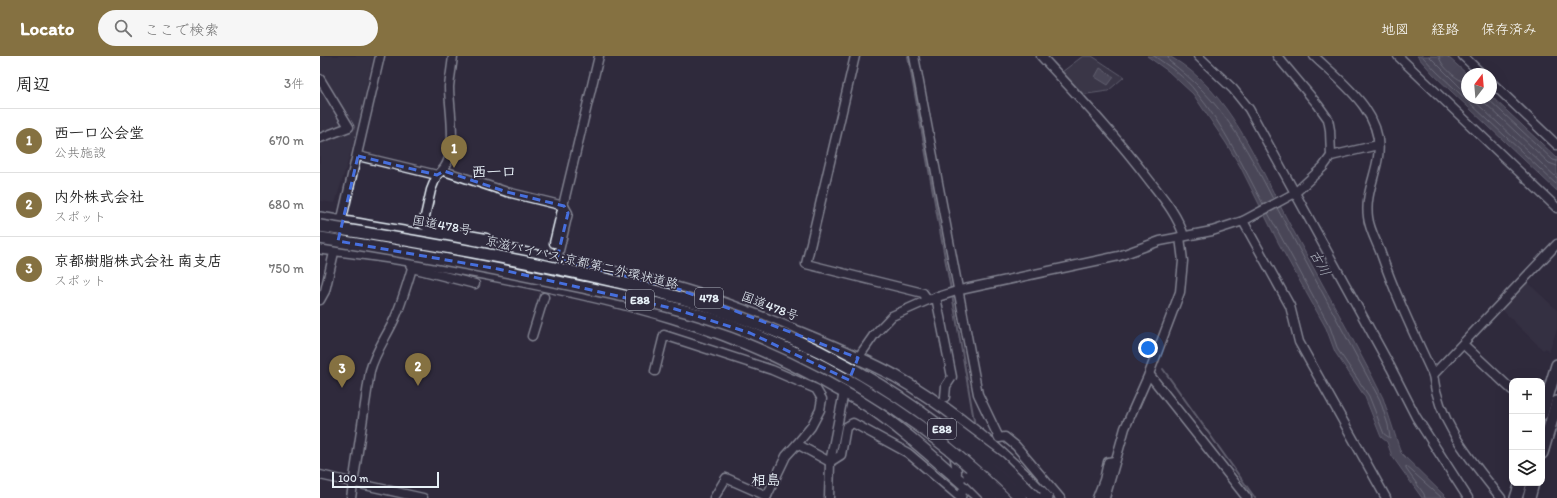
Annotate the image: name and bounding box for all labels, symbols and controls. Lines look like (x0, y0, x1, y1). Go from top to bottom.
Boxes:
search box (98, 10, 378, 46)
text: Locato (20, 17, 74, 40)
icon: search (112, 17, 134, 39)
text: ここで検索 (144, 21, 219, 39)
text: 地図 (1381, 21, 1409, 38)
text: 経路 (1431, 21, 1459, 38)
text: 保存済み (1481, 21, 1537, 38)
north arrow (1461, 68, 1497, 104)
text: 周辺 (16, 74, 50, 94)
text: 3件 (284, 76, 304, 91)
text: 西一口公会堂 (54, 124, 144, 142)
text: 1 (26, 133, 32, 148)
text: 670 m (269, 133, 304, 148)
pin: 1 (441, 135, 467, 168)
text: 公共施設 (54, 145, 106, 160)
district label: 西一口 (471, 163, 517, 181)
text: 内外株式会社 (54, 188, 144, 206)
text: 2 (26, 197, 32, 212)
text: 680 m (268, 197, 304, 212)
text: スポット (54, 209, 106, 224)
street label: 国道478号 (411, 212, 473, 238)
street label: 京滋バイパス;京都第二外環状道路 (484, 232, 680, 292)
water label: 古川 (1306, 247, 1334, 279)
text: 京都樹脂株式会社 南支店 (54, 252, 222, 270)
text: 3 (25, 261, 33, 276)
text: 750 m (269, 261, 304, 276)
text: スポット (54, 273, 106, 288)
road number: 478 (695, 288, 723, 308)
street label: 国道478号 (739, 288, 801, 324)
road number: E88 (626, 290, 654, 310)
your location (1138, 338, 1158, 358)
pin: 2 (405, 353, 431, 386)
pin: 3 (329, 355, 355, 388)
map controls (1509, 378, 1545, 486)
button: + (1509, 378, 1545, 414)
button: − (1509, 414, 1545, 450)
road number: E88 (928, 419, 956, 439)
button: layers (1509, 450, 1545, 486)
scale bar (332, 470, 439, 489)
district label: 相島 (751, 471, 781, 489)
text: 100 m (338, 472, 368, 485)

